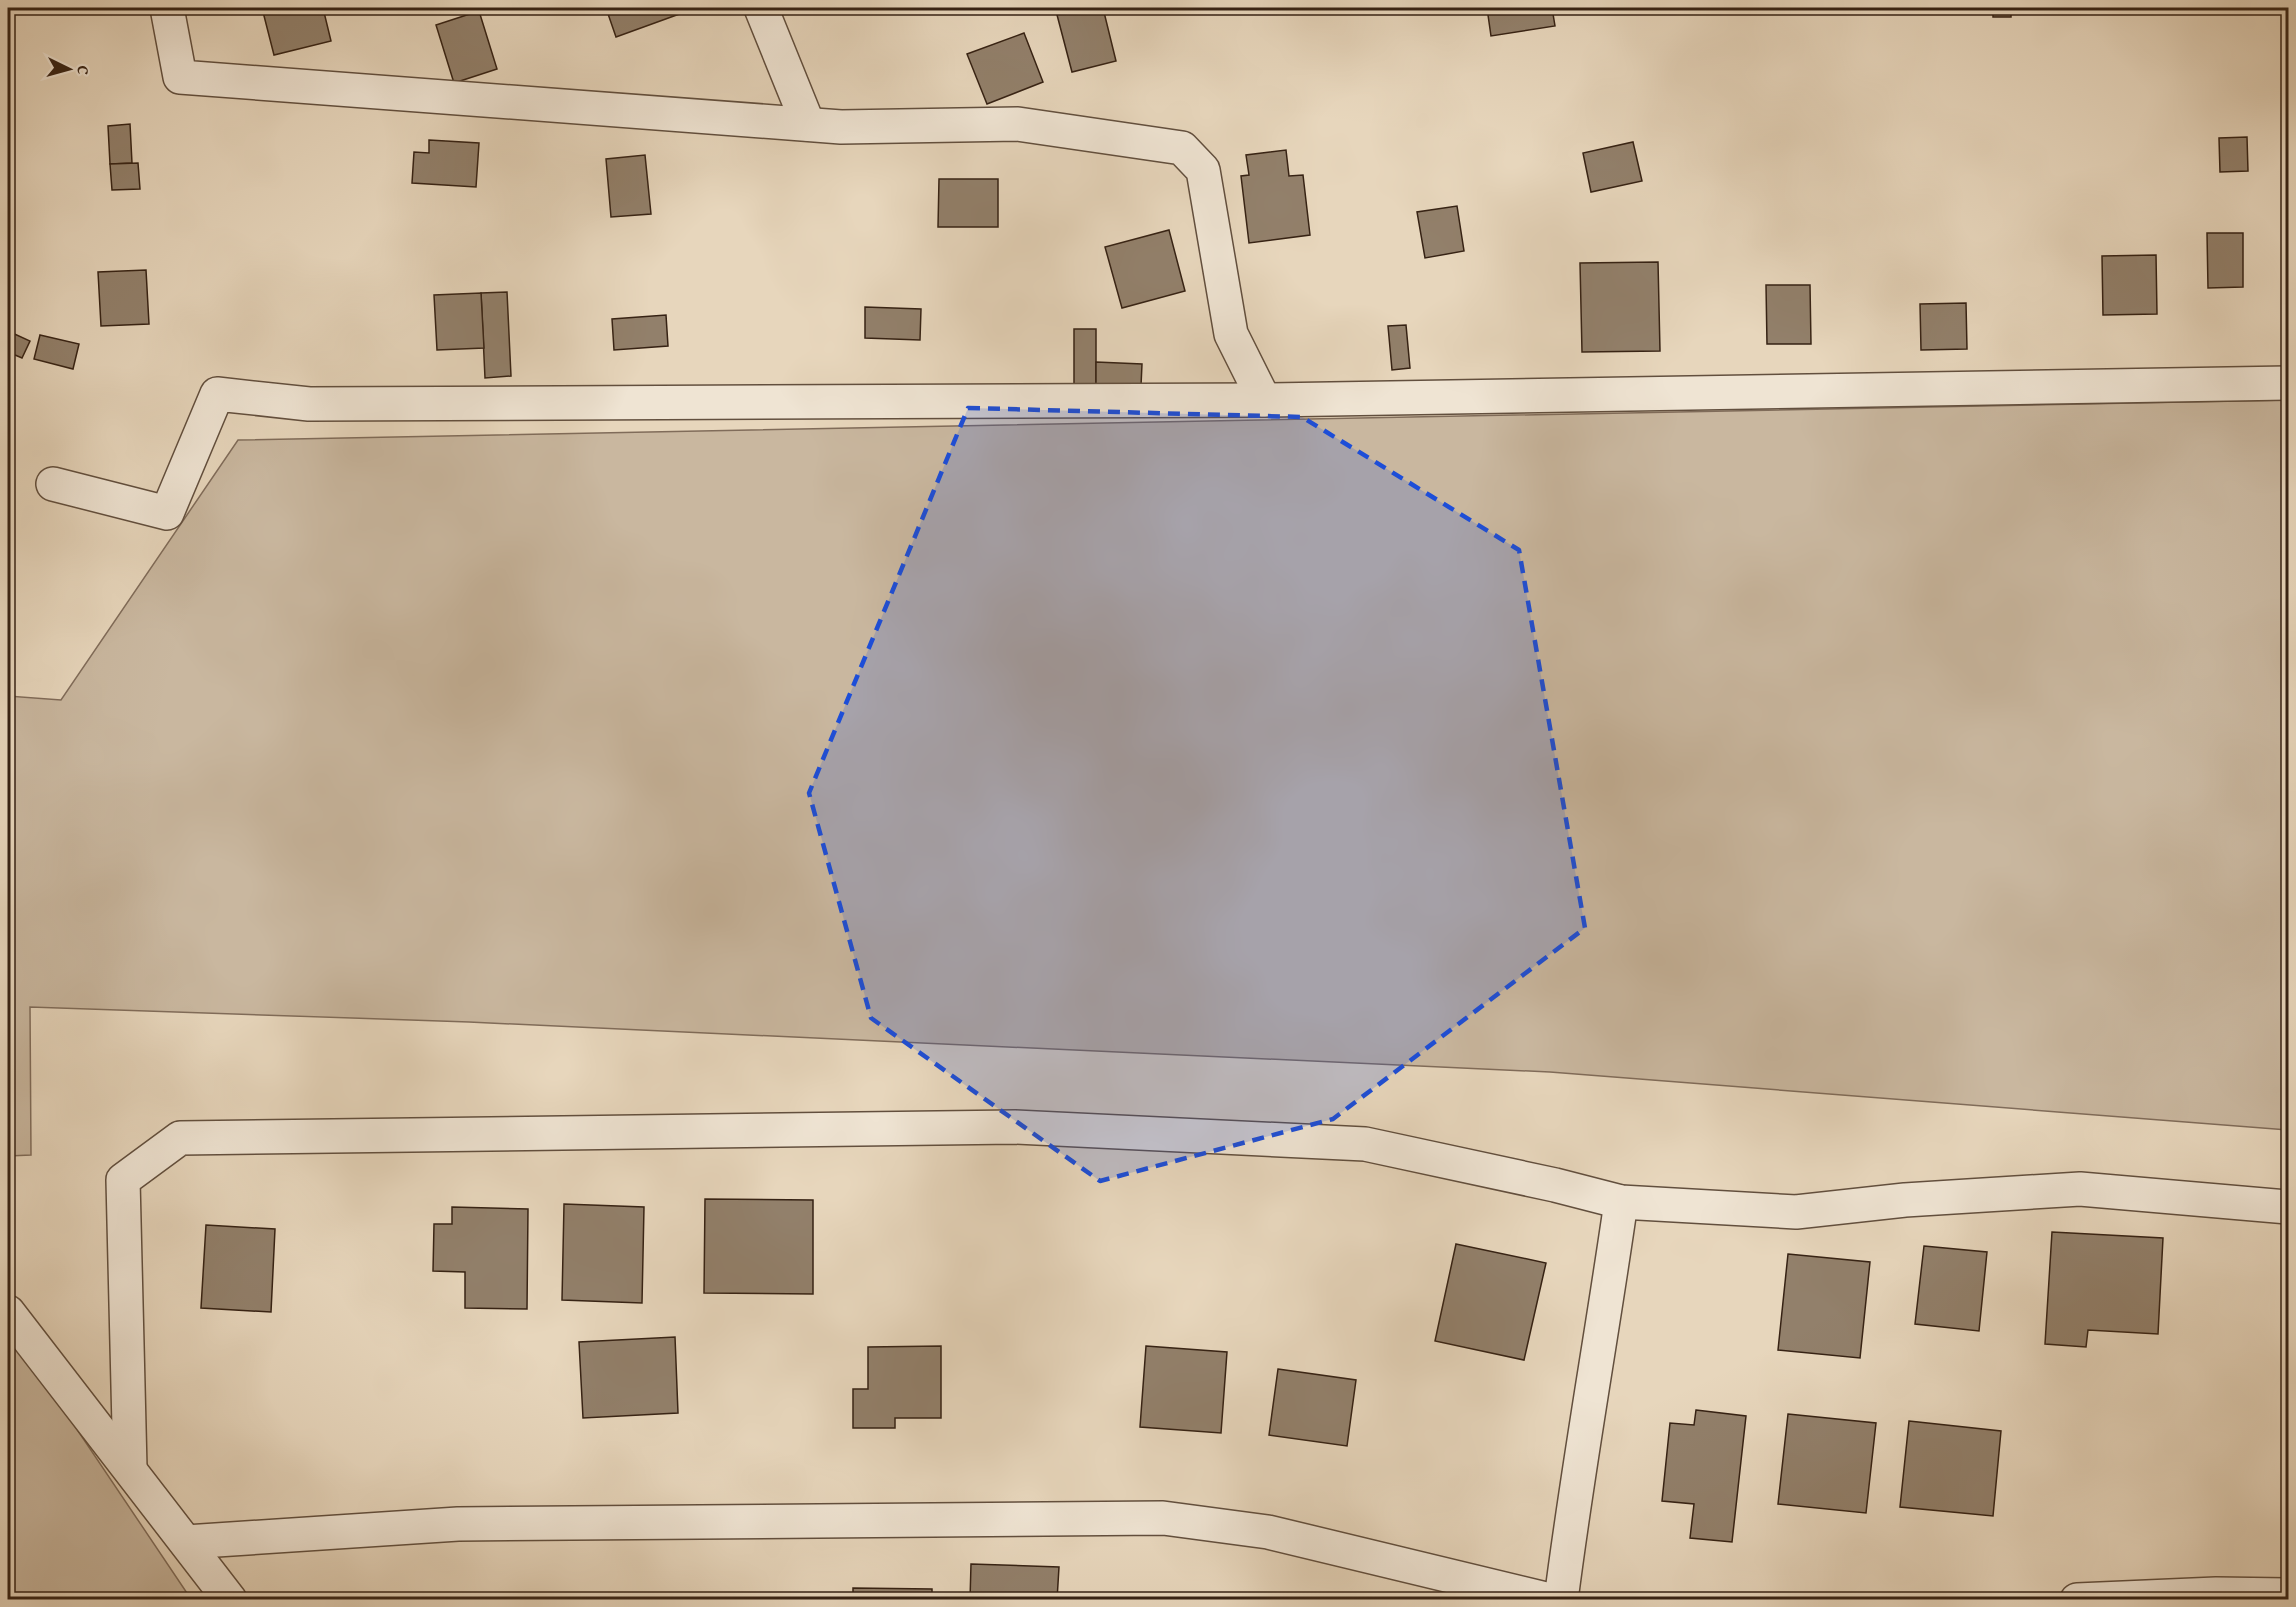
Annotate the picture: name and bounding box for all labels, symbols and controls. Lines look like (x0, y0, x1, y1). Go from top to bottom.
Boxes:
north arrow (39, 39, 99, 99)
text: С (72, 65, 96, 76)

